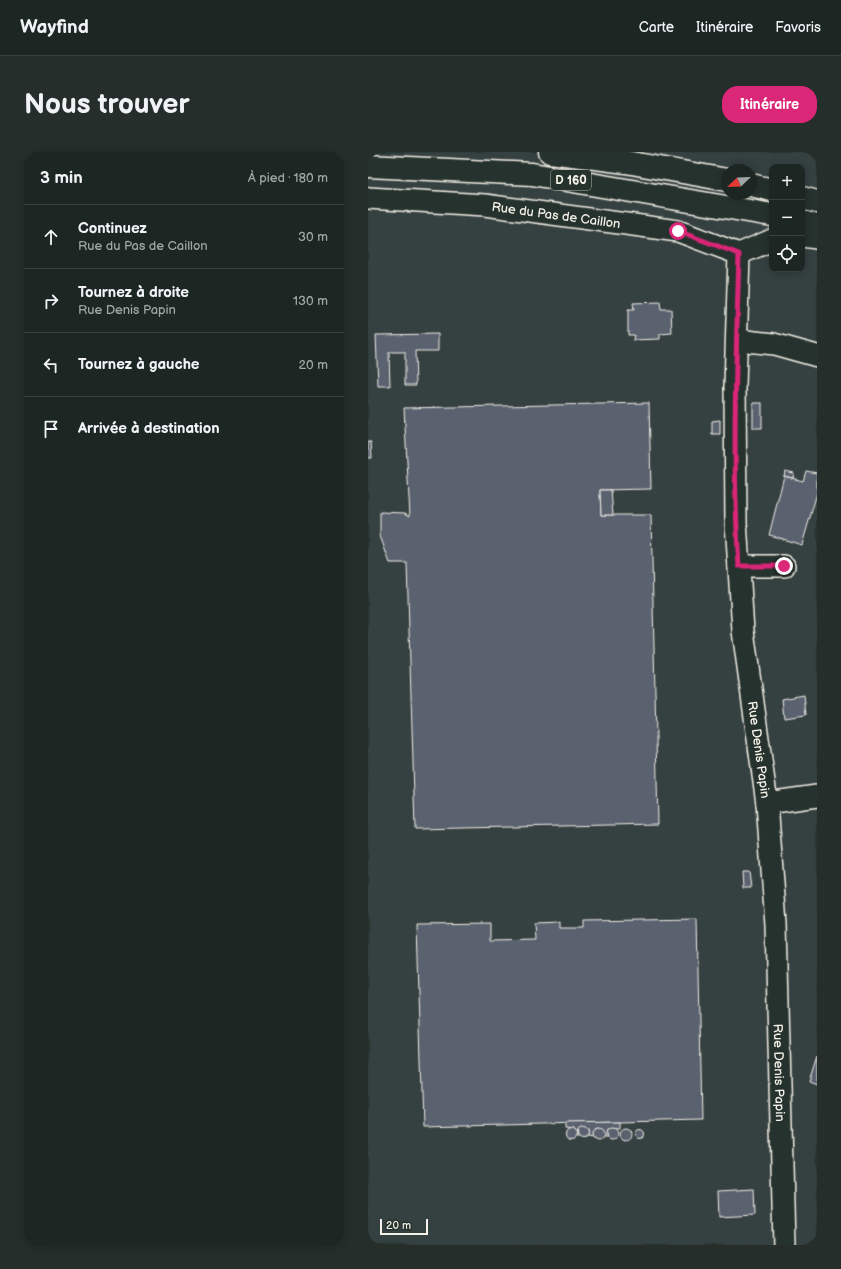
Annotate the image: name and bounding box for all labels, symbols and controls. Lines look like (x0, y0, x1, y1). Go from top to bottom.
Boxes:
text: Wayfind (20, 16, 89, 39)
text: Carte (639, 19, 674, 36)
text: Itinéraire (696, 19, 753, 36)
text: Favoris (775, 19, 821, 36)
button: Itinéraire (722, 86, 817, 123)
text: Nous trouver (24, 88, 190, 121)
north arrow (721, 164, 757, 200)
map controls (769, 164, 805, 272)
button: + (769, 164, 805, 200)
text: 3 min (40, 168, 83, 188)
text: À pied · 180 m (248, 170, 328, 186)
road number: D 160 (551, 170, 591, 190)
street label: Rue du Pas de Caillon (491, 199, 621, 232)
button: − (769, 200, 805, 236)
text: Continuez (78, 219, 147, 238)
route start (669, 222, 687, 240)
icon: ahead (40, 226, 62, 248)
text: 30 m (298, 229, 328, 245)
button: locate (769, 236, 805, 272)
text: Rue du Pas de Caillon (78, 238, 208, 254)
text: Tournez à droite (78, 283, 189, 302)
icon: right (40, 290, 62, 312)
text: 130 m (293, 293, 328, 309)
text: Rue Denis Papin (78, 302, 176, 318)
icon: left (40, 354, 62, 376)
text: Tournez à gauche (78, 355, 199, 374)
text: 20 m (298, 357, 328, 373)
icon: arrive (40, 418, 62, 440)
text: Arrivée à destination (78, 419, 220, 438)
route end (775, 557, 793, 575)
street label: Rue Denis Papin (744, 700, 773, 799)
street label: Rue Denis Papin (769, 1023, 788, 1122)
scale bar (380, 1217, 428, 1236)
text: 20 m (386, 1219, 411, 1232)

